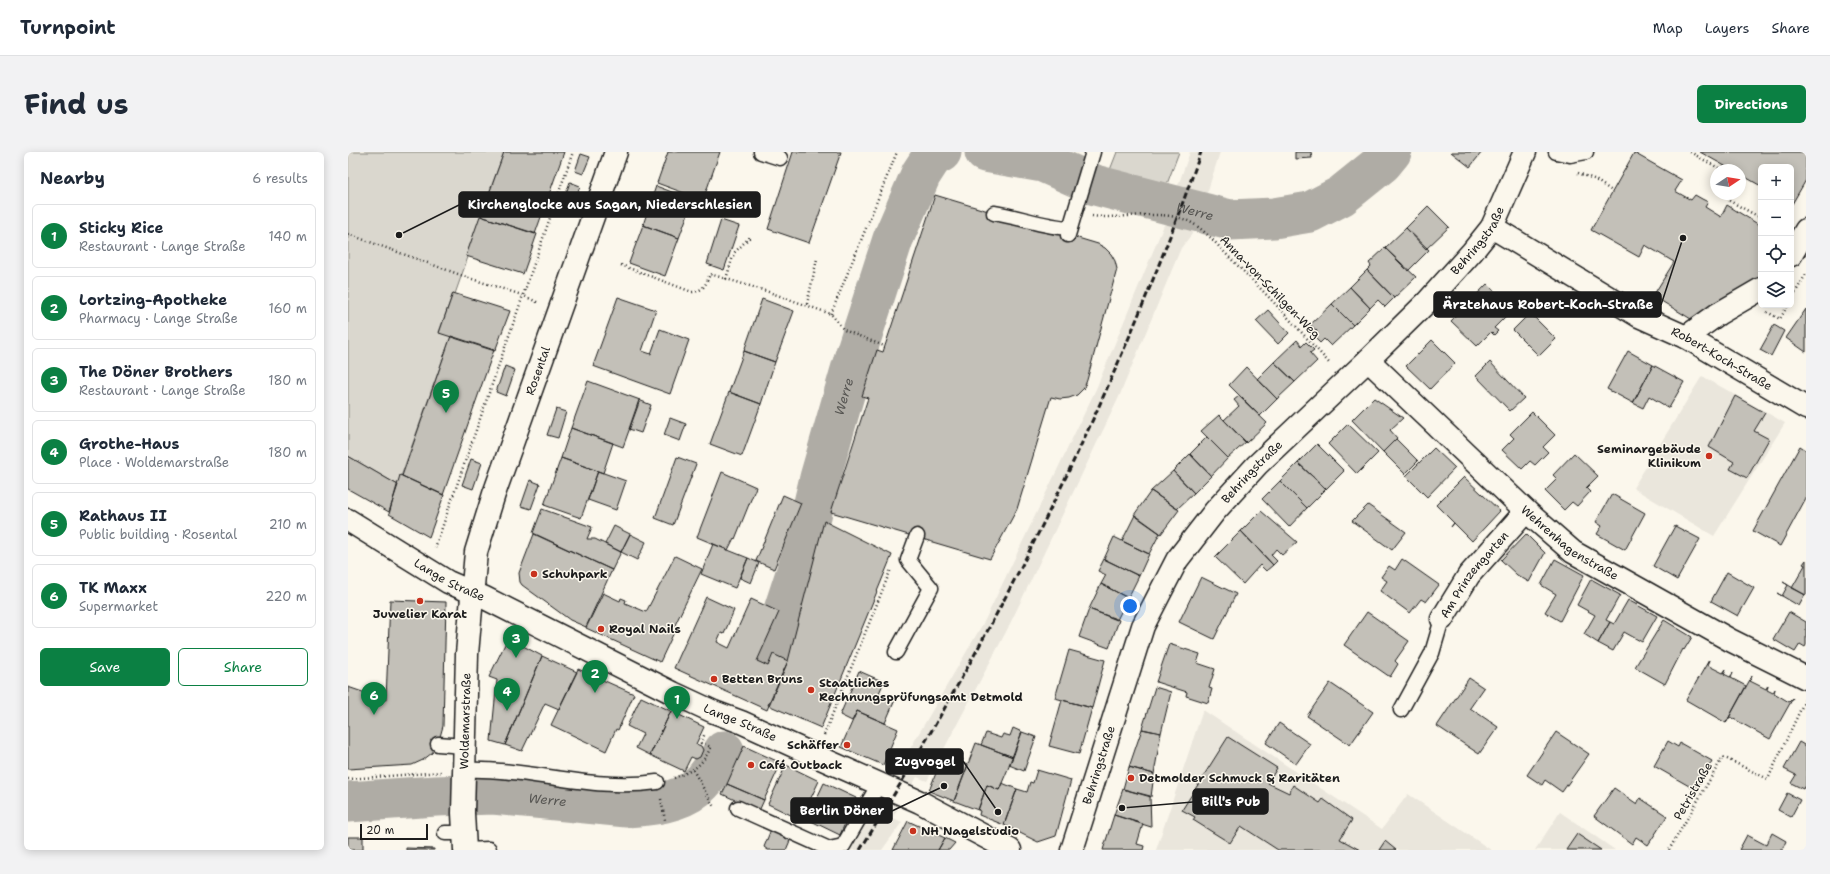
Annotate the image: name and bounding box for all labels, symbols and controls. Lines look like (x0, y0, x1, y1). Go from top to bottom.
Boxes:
text: Turnpoint (20, 15, 116, 40)
text: Map (1653, 19, 1683, 37)
text: Layers (1705, 19, 1749, 37)
text: Share (1771, 19, 1810, 37)
text: Find us (24, 85, 129, 123)
button: Directions (1697, 85, 1806, 123)
north arrow (1710, 164, 1746, 200)
map controls (1758, 164, 1794, 308)
button: + (1758, 164, 1794, 200)
text: Nearby (40, 167, 105, 189)
text: 6 results (252, 170, 308, 187)
callout: Kirchenglocke aus Sagan, Niederschlesien (459, 192, 760, 217)
text: Kirchenglocke aus Sagan, Niederschlesien (468, 196, 753, 213)
water label: Werre (1174, 198, 1215, 224)
button: − (1758, 200, 1794, 236)
street label: Behringstraße (1447, 204, 1508, 278)
text: Sticky Rice (79, 218, 164, 238)
text: 1 (51, 228, 57, 245)
text: 140 m (268, 228, 307, 245)
street label: Anna-von-Schilgen-Weg (1216, 232, 1324, 342)
button: locate (1758, 236, 1794, 272)
text: Restaurant · Lange Straße (79, 238, 246, 255)
button: layers (1758, 272, 1794, 308)
text: Lortzing-Apotheke (79, 290, 227, 310)
callout: Ärztehaus Robert-Koch-Straße (1434, 292, 1661, 317)
text: Ärztehaus Robert-Koch-Straße (1443, 296, 1654, 313)
text: 2 (49, 300, 59, 317)
text: 160 m (269, 300, 307, 317)
text: Pharmacy · Lange Straße (79, 310, 238, 327)
street label: Robert-Koch-Straße (1669, 323, 1775, 394)
street label: Rosental (522, 344, 554, 397)
text: The Döner Brothers (79, 362, 233, 382)
text: 3 (49, 372, 59, 389)
text: 180 m (268, 372, 307, 389)
water label: Werre (830, 376, 857, 417)
pin: 5 (433, 380, 459, 413)
text: Restaurant · Lange Straße (79, 382, 246, 399)
text: Grothe-Haus (79, 434, 179, 454)
street label: Behringstraße (1218, 437, 1286, 507)
place label: Seminargebäude Klinikum (1597, 441, 1701, 471)
text: 4 (49, 444, 59, 461)
text: 180 m (268, 444, 307, 461)
marker: Seminargebäude Klinikum (1704, 451, 1714, 461)
text: Place · Woldemarstraße (79, 454, 229, 471)
street label: Wehrenhagenstraße (1517, 502, 1622, 584)
text: Rathaus II (79, 506, 167, 526)
text: 5 (50, 516, 58, 533)
text: 210 m (269, 516, 307, 533)
text: Public building · Rosental (79, 526, 237, 543)
street label: Am Prinzengarten (1436, 528, 1512, 621)
street label: Lange Straße (411, 555, 488, 605)
place label: Schuhpark (542, 566, 608, 582)
marker: Schuhpark (529, 569, 539, 579)
text: TK Maxx (79, 578, 147, 598)
text: 6 (49, 588, 59, 605)
text: 220 m (265, 588, 307, 605)
marker: Juwelier Karat (415, 596, 425, 606)
your location (1120, 596, 1140, 616)
text: Supermarket (79, 598, 158, 615)
place label: Juwelier Karat (373, 606, 467, 622)
place label: Royal Nails (609, 621, 681, 637)
marker: Royal Nails (596, 624, 606, 634)
pin: 3 (503, 625, 529, 658)
button: Save (40, 648, 170, 686)
button: Share (178, 648, 308, 686)
pin: 2 (582, 660, 608, 693)
place label: Betten Bruns (722, 671, 803, 687)
street label: Woldemarstraße (456, 672, 475, 770)
marker: Betten Bruns (709, 674, 719, 684)
place label: Staatliches Rechnungsprüfungsamt Detmold (819, 675, 1023, 705)
pin: 4 (494, 678, 520, 711)
pin: 6 (361, 682, 387, 715)
marker: Staatliches Rechnungsprüfungsamt Detmold (806, 685, 816, 695)
pin: 1 (664, 686, 690, 719)
street label: Lange Straße (701, 700, 780, 745)
street label: Behringstraße (1079, 724, 1119, 807)
place label: Schäffer (787, 737, 840, 753)
marker: Schäffer (842, 740, 852, 750)
callout: Zugvogel (886, 749, 963, 774)
text: Zugvogel (894, 753, 956, 770)
place label: Café Outback (759, 757, 843, 773)
street label: Petristraße (1670, 759, 1716, 823)
marker: Café Outback (746, 760, 756, 770)
place label: Detmolder Schmuck & Raritäten (1139, 770, 1340, 786)
marker: Detmolder Schmuck & Raritäten (1126, 773, 1136, 783)
water label: Werre (528, 789, 567, 810)
callout: Bill's Pub (1193, 789, 1268, 814)
text: Bill's Pub (1202, 793, 1260, 810)
callout: Berlin Döner (791, 798, 892, 823)
text: Berlin Döner (800, 802, 884, 819)
scale bar (360, 822, 428, 841)
text: 20 m (366, 823, 394, 838)
place label: NH Nagelstudio (921, 823, 1019, 839)
marker: NH Nagelstudio (908, 826, 918, 836)

